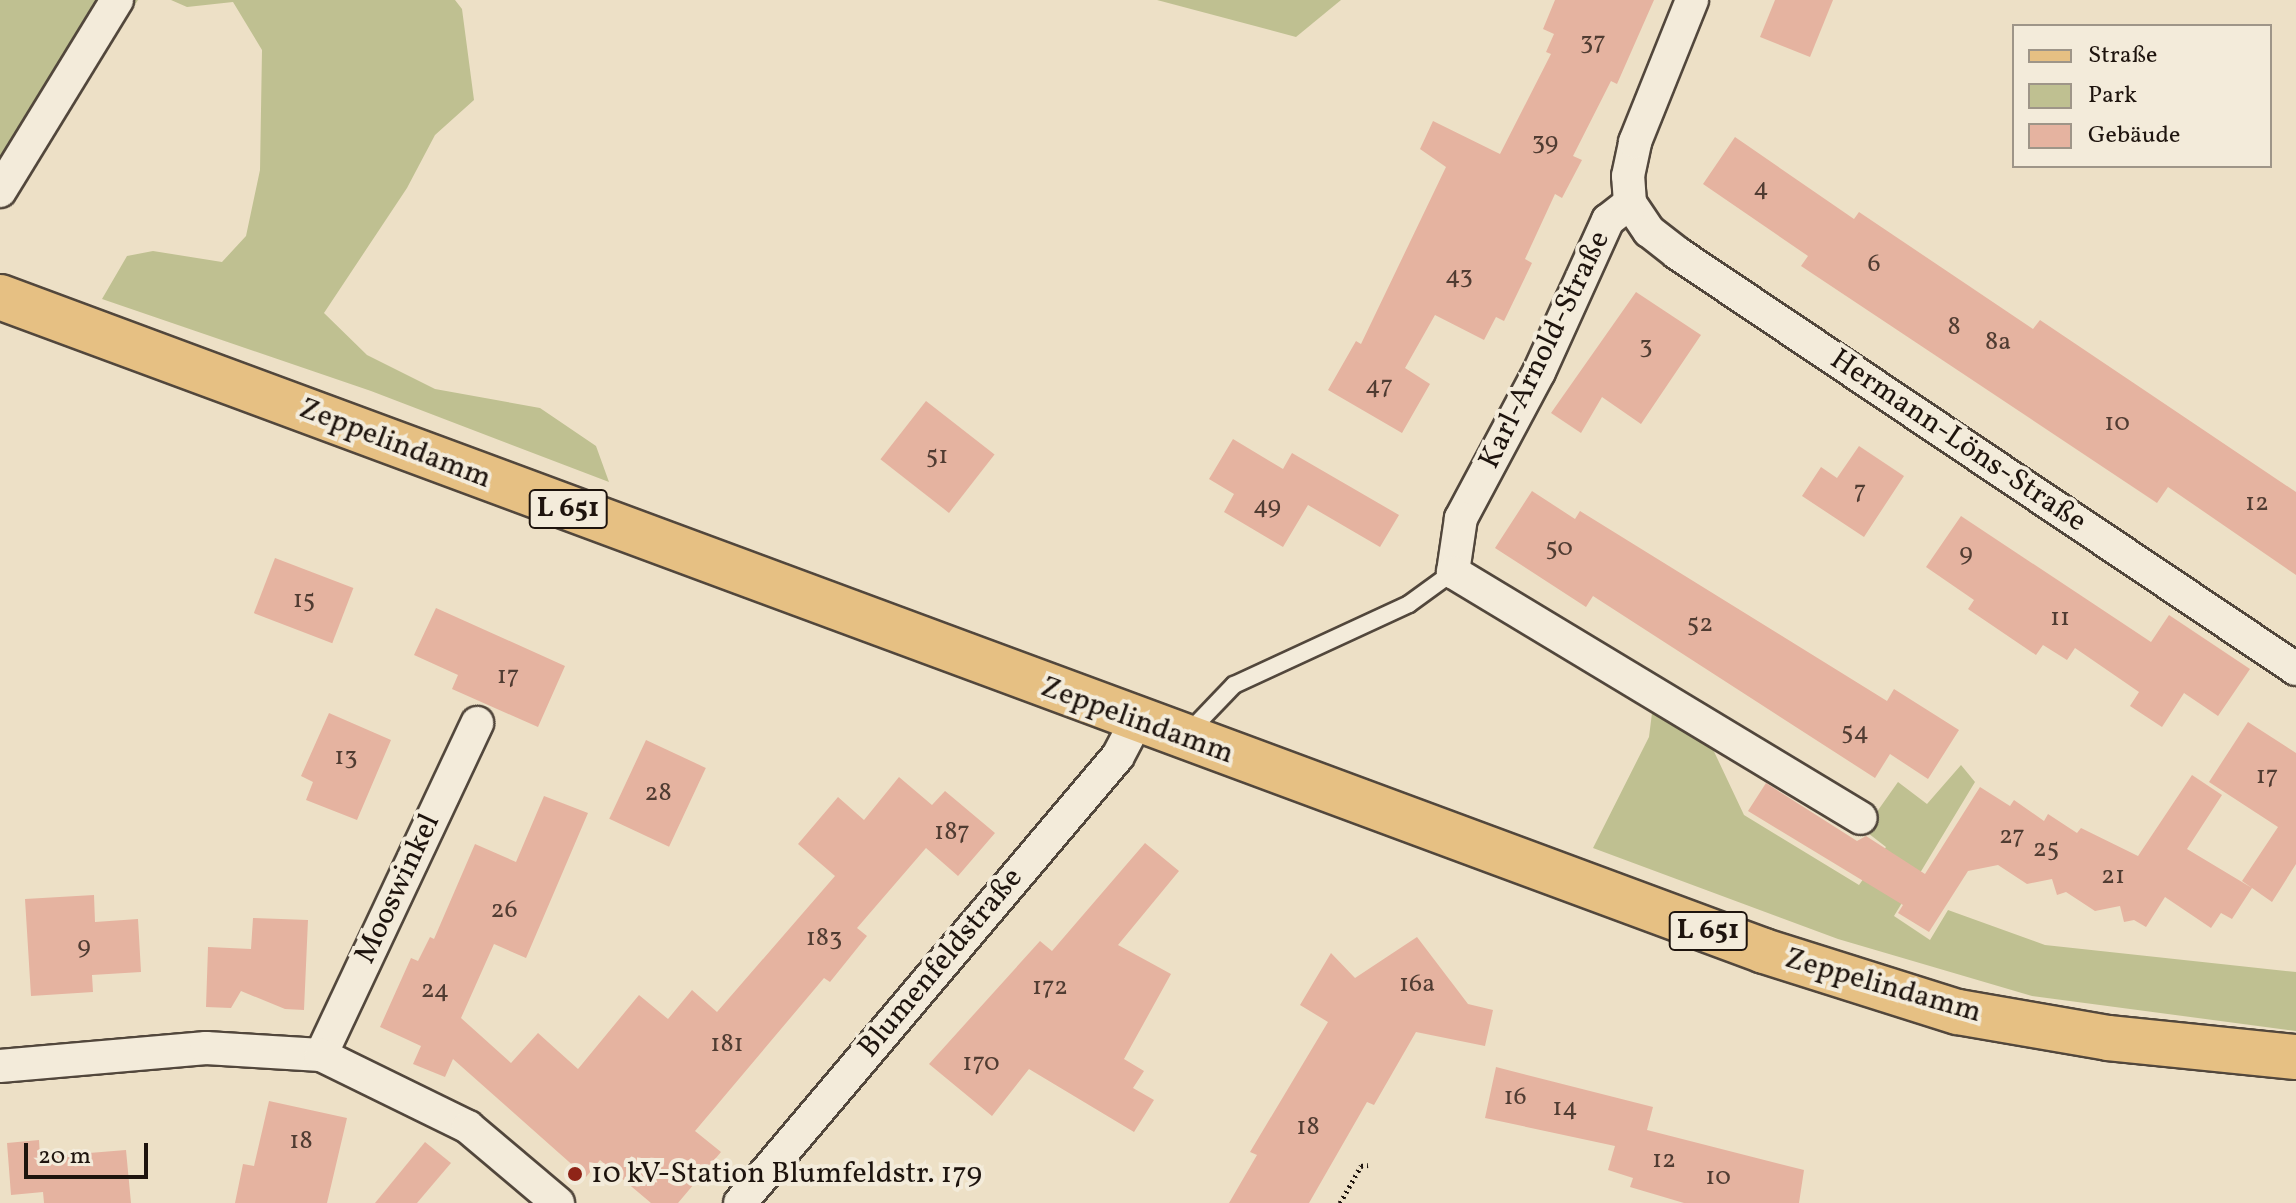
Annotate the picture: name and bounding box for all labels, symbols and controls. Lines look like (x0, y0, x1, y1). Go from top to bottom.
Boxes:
legend (2012, 24, 2272, 168)
house number: 37 (1580, 27, 1606, 59)
text: Straße (2088, 39, 2157, 73)
text: Park (2088, 79, 2137, 113)
text: Gebäude (2088, 119, 2180, 153)
house number: 39 (1532, 127, 1558, 159)
house number: 4 (1753, 173, 1769, 205)
street label: Karl-Arnold-Straße (1472, 225, 1618, 475)
house number: 6 (1867, 249, 1881, 281)
house number: 43 (1445, 261, 1473, 293)
house number: 8 (1947, 312, 1961, 344)
house number: 8a (1985, 327, 2011, 359)
house number: 3 (1639, 331, 1653, 363)
street label: Hermann-Löns-Straße (1823, 342, 2093, 540)
house number: 47 (1365, 371, 1393, 403)
street label: Zeppelindamm (294, 391, 496, 497)
house number: 10 (2104, 408, 2130, 440)
house number: 51 (926, 441, 948, 473)
house number: 7 (1854, 476, 1866, 508)
road number: L 651 (528, 485, 608, 533)
house number: 12 (2245, 488, 2269, 520)
house number: 49 (1253, 491, 1281, 523)
house number: 50 (1545, 533, 1573, 565)
house number: 9 (1959, 538, 1973, 570)
house number: 15 (293, 585, 315, 617)
house number: 11 (2050, 603, 2070, 635)
house number: 52 (1687, 609, 1713, 641)
house number: 17 (497, 661, 519, 693)
street label: Zeppelindamm (1036, 669, 1238, 773)
house number: 54 (1841, 717, 1869, 749)
house number: 13 (334, 742, 358, 774)
house number: 17 (2256, 761, 2278, 793)
house number: 28 (644, 778, 672, 810)
street label: Mooswinkel (348, 809, 448, 969)
house number: 187 (934, 817, 970, 849)
house number: 27 (1999, 821, 2025, 853)
house number: 25 (2033, 834, 2059, 866)
street label: Blumenfeldstraße (851, 861, 1031, 1065)
house number: 21 (2101, 861, 2125, 893)
house number: 26 (490, 895, 518, 927)
road number: L 651 (1668, 907, 1748, 955)
house number: 183 (806, 923, 842, 955)
house number: 9 (77, 931, 91, 963)
street label: Zeppelindamm (1781, 941, 1985, 1031)
house number: 16a (1399, 969, 1435, 1001)
house number: 172 (1032, 972, 1068, 1004)
house number: 24 (421, 975, 449, 1007)
house number: 181 (710, 1029, 744, 1061)
house number: 170 (962, 1048, 1000, 1080)
house number: 16 (1503, 1082, 1527, 1114)
house number: 14 (1552, 1093, 1578, 1125)
house number: 18 (1296, 1112, 1320, 1144)
house number: 18 (289, 1126, 313, 1158)
scale bar (28, 1127, 152, 1177)
text: 20 m (38, 1140, 91, 1174)
house number: 12 (1652, 1145, 1676, 1177)
place label: 10 kV-Station Blumfeldstr. 179 (591, 1156, 982, 1192)
house number: 10 (1705, 1162, 1731, 1194)
marker: 10 kV-Station Blumfeldstr. 179 (566, 1165, 584, 1183)

